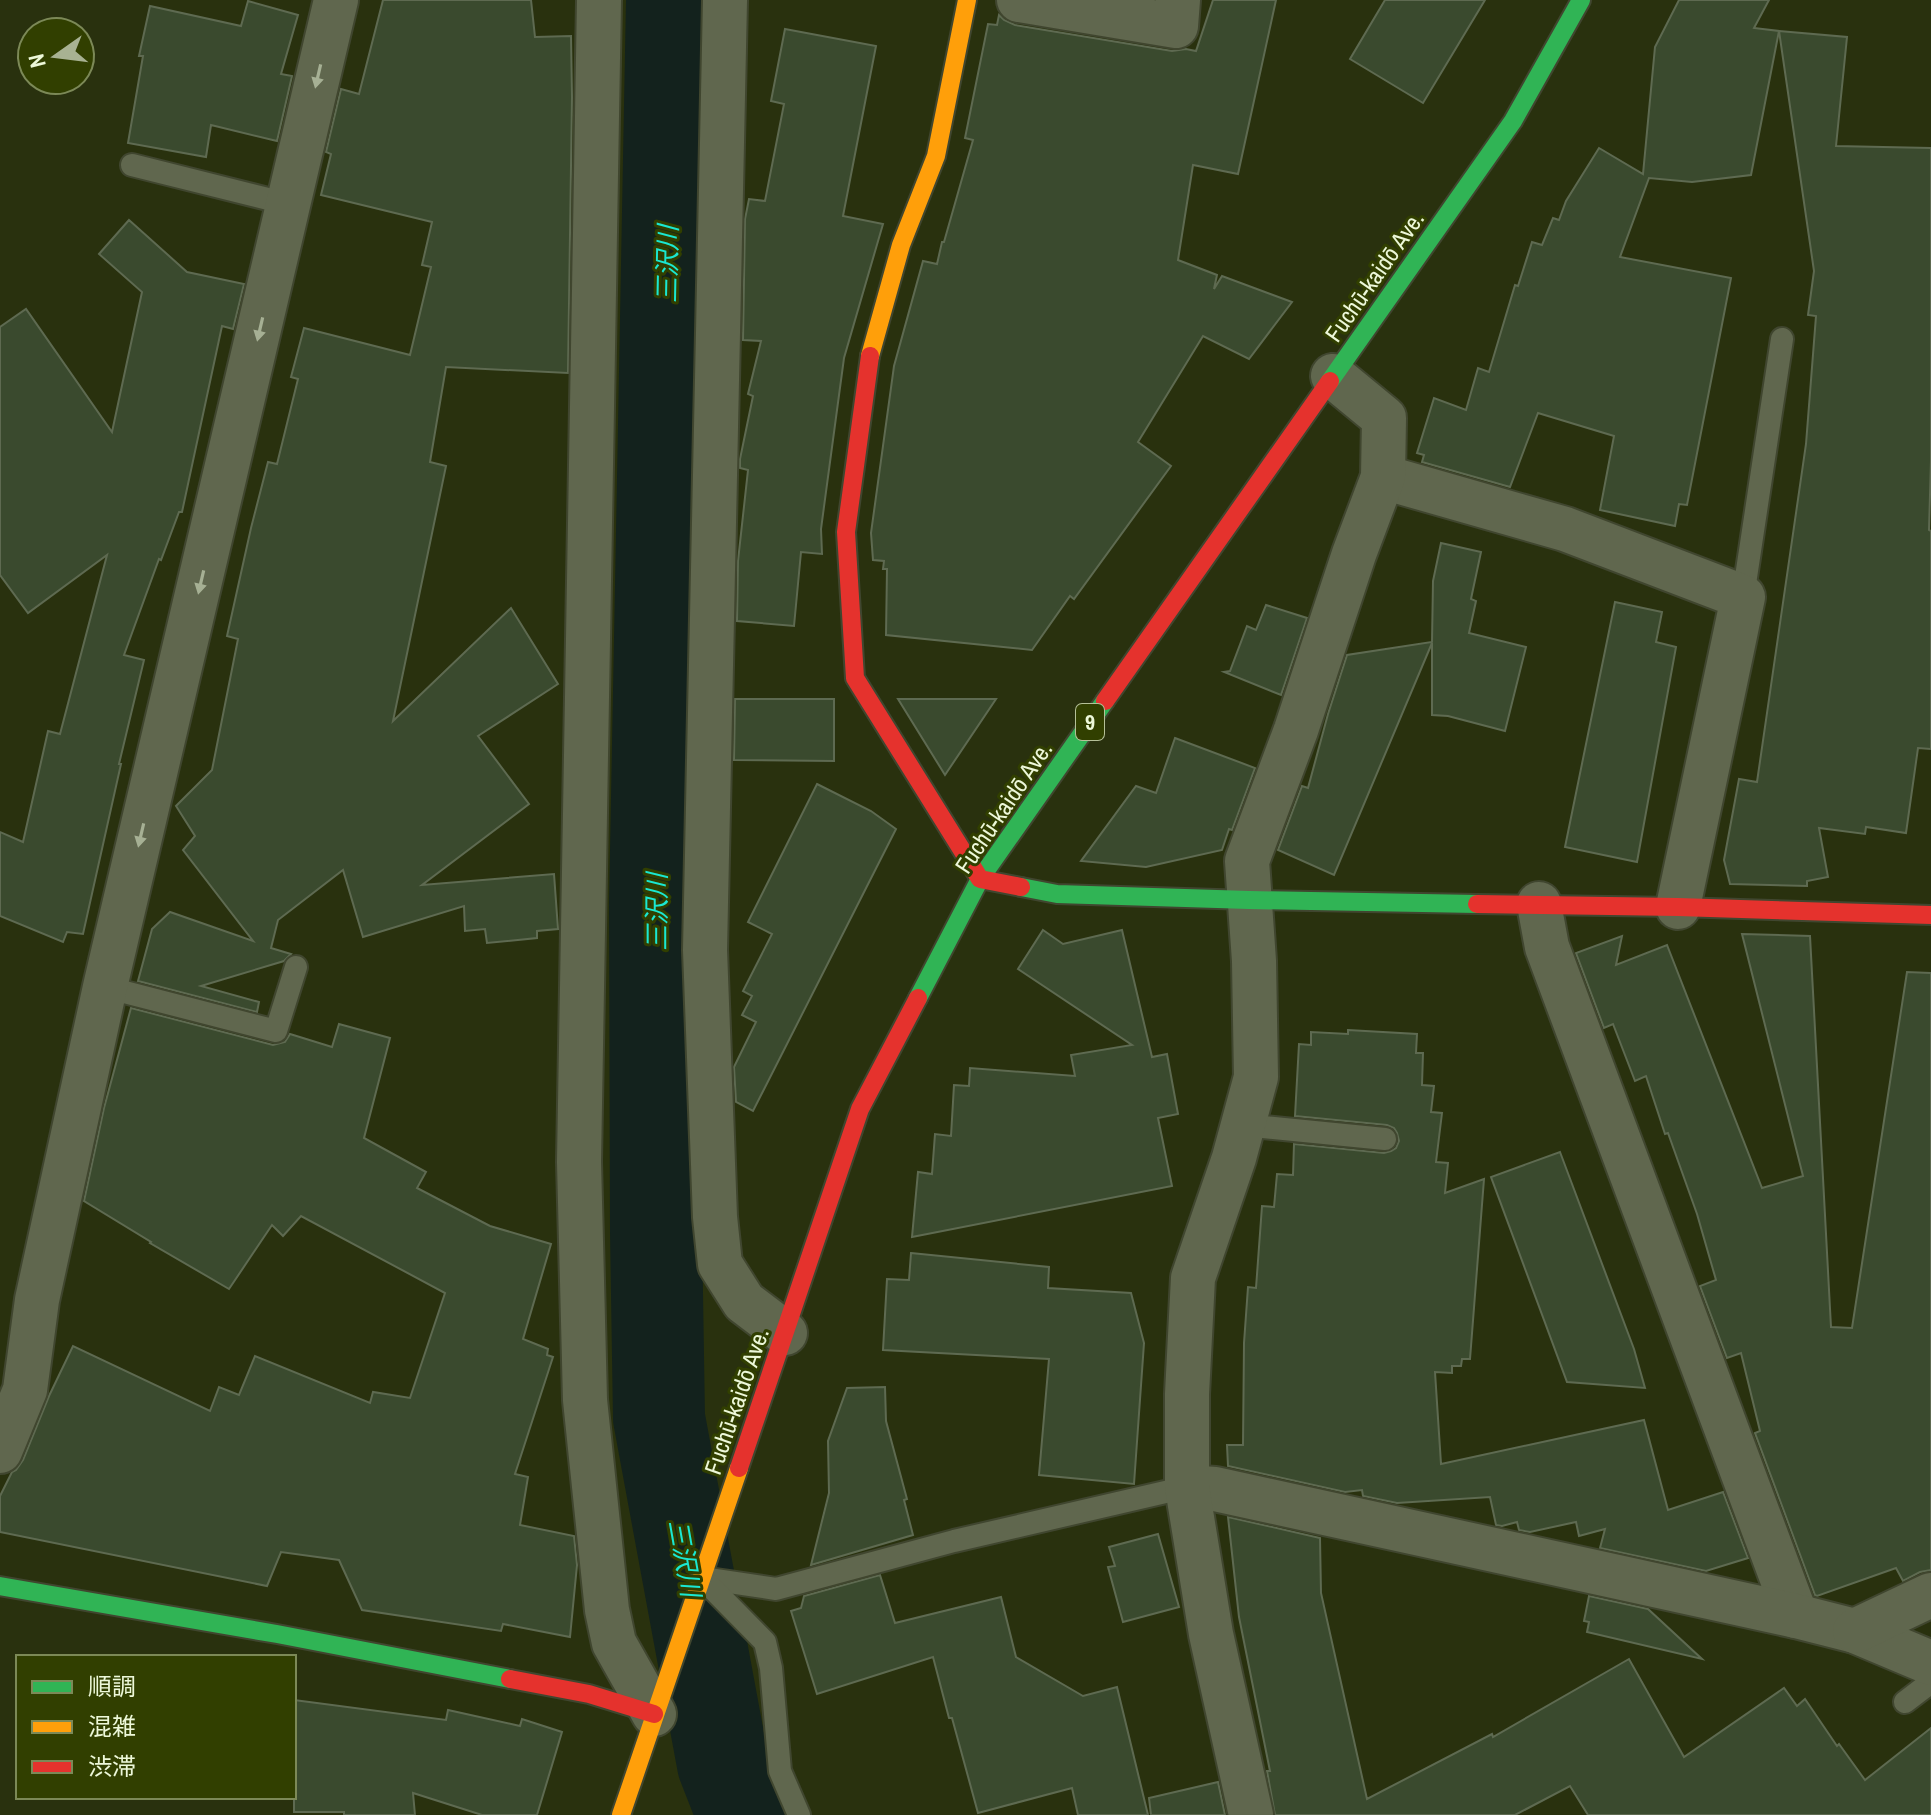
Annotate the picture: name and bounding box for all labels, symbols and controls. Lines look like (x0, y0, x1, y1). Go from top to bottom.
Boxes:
north arrow (16, 16, 96, 96)
text: N (20, 51, 53, 71)
one-way arrow (312, 64, 324, 89)
street label: Fuchū-kaidō Ave. (1317, 204, 1431, 348)
water label: 三沢川 (649, 222, 685, 303)
one-way arrow (253, 317, 265, 342)
one-way arrow (194, 570, 207, 595)
road number: 9 (1076, 704, 1104, 740)
street label: Fuchū-kaidō Ave. (947, 735, 1059, 879)
one-way arrow (134, 823, 147, 848)
water label: 三沢川 (639, 870, 674, 951)
street label: Fuchū-kaidō Ave. (696, 1324, 776, 1478)
water label: 三沢川 (661, 1517, 710, 1602)
legend (16, 1655, 296, 1799)
text: 順調 (88, 1670, 136, 1702)
text: 混雑 (88, 1710, 136, 1742)
text: 渋滞 (88, 1750, 136, 1782)

